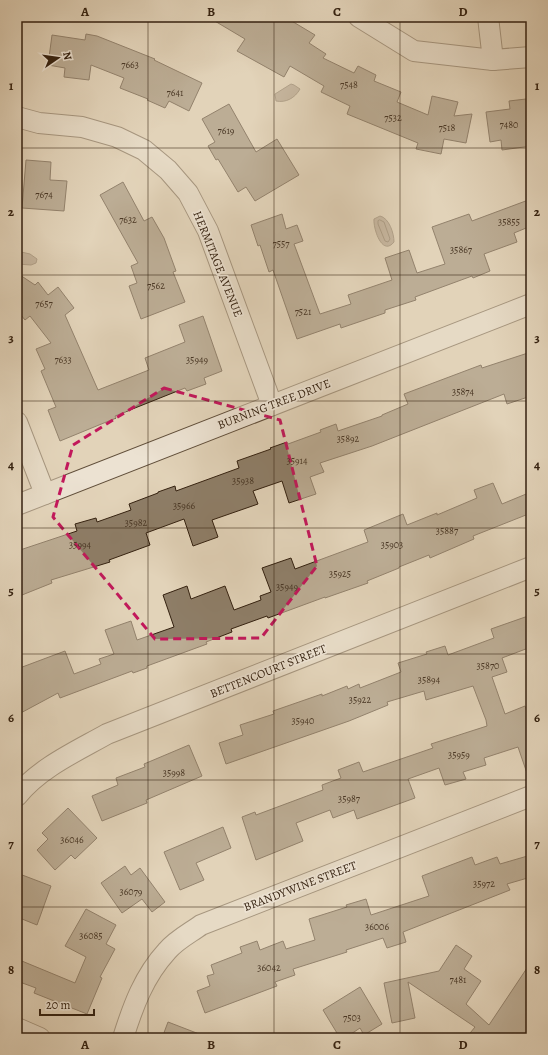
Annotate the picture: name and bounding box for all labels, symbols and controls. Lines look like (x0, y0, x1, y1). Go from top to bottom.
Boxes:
text: A (80, 3, 90, 20)
text: B (207, 3, 215, 20)
text: C (333, 3, 341, 20)
text: D (458, 3, 468, 20)
north arrow (38, 38, 78, 78)
text: N (59, 50, 75, 61)
house number: 7663 (121, 58, 139, 71)
text: 1 (9, 77, 14, 94)
text: 1 (535, 77, 540, 94)
house number: 7548 (340, 78, 358, 91)
house number: 7641 (167, 86, 184, 99)
house number: 7532 (384, 111, 402, 124)
house number: 7480 (500, 118, 518, 131)
house number: 7518 (439, 121, 456, 134)
house number: 7619 (218, 124, 235, 137)
house number: 7674 (35, 188, 53, 201)
text: 2 (8, 203, 15, 220)
text: 2 (534, 203, 541, 220)
street label: HERMITAGE AVENUE (189, 209, 247, 319)
house number: 7632 (119, 213, 137, 226)
house number: 35855 (498, 215, 520, 228)
house number: 7557 (273, 237, 290, 250)
house number: 35867 (450, 243, 473, 256)
house number: 7562 (147, 279, 165, 292)
house number: 7657 (35, 297, 53, 310)
house number: 7521 (295, 305, 312, 318)
text: 3 (8, 329, 14, 346)
text: 3 (534, 329, 540, 346)
house number: 7633 (54, 353, 72, 366)
house number: 35949 (186, 353, 208, 366)
street label: BURNING TREE DRIVE (215, 375, 333, 433)
house number: 35874 (452, 385, 474, 398)
house number: 35892 (337, 432, 360, 445)
house number: 35914 (287, 454, 308, 467)
text: 4 (8, 456, 14, 473)
text: 4 (534, 456, 540, 473)
house number: 35938 (232, 474, 254, 487)
house number: 35966 (173, 499, 196, 512)
house number: 35982 (125, 516, 148, 529)
house number: 35887 (436, 524, 459, 537)
house number: 35994 (69, 538, 92, 551)
house number: 35903 (381, 538, 403, 551)
house number: 35925 (329, 567, 351, 580)
house number: 35949 (276, 580, 298, 593)
text: 5 (8, 582, 14, 599)
text: 5 (534, 582, 540, 599)
street label: BETTENCOURT STREET (207, 640, 329, 702)
house number: 35870 (477, 659, 499, 672)
house number: 35894 (418, 673, 441, 686)
house number: 35922 (349, 693, 372, 706)
text: 6 (8, 709, 14, 726)
text: 6 (534, 709, 540, 726)
house number: 35940 (292, 714, 314, 727)
house number: 35959 (448, 748, 470, 761)
house number: 35998 (163, 766, 185, 779)
house number: 35987 (338, 792, 361, 805)
house number: 36046 (60, 833, 84, 846)
text: 7 (8, 835, 14, 852)
text: 7 (534, 835, 540, 852)
street label: BRANDYWINE STREET (241, 857, 359, 915)
house number: 35972 (473, 877, 495, 890)
house number: 36079 (120, 885, 143, 898)
house number: 36006 (365, 920, 389, 933)
house number: 36085 (79, 929, 103, 942)
text: 8 (8, 961, 14, 978)
house number: 36042 (257, 961, 281, 974)
text: 8 (534, 961, 540, 978)
house number: 7481 (450, 973, 467, 986)
scale bar (40, 991, 94, 1017)
text: 20 m (46, 997, 70, 1013)
house number: 7503 (343, 1011, 361, 1024)
text: A (80, 1036, 90, 1053)
text: B (207, 1036, 215, 1053)
text: C (333, 1036, 341, 1053)
text: D (458, 1036, 468, 1053)

